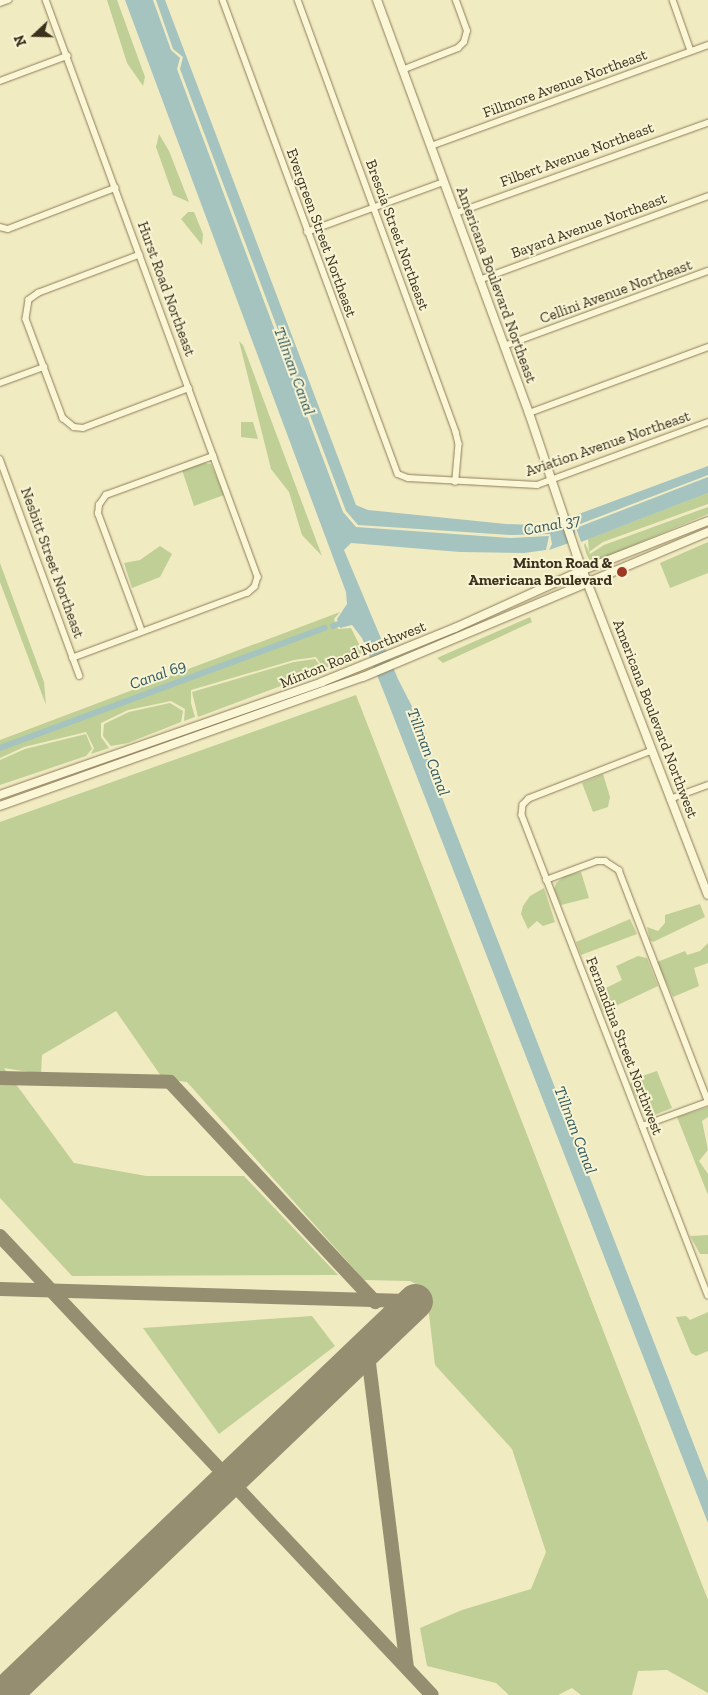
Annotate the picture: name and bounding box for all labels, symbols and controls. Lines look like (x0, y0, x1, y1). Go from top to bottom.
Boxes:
north arrow (10, 10, 60, 60)
text: N (11, 33, 30, 49)
street label: Fillmore Avenue Northeast (480, 46, 650, 122)
street label: Filbert Avenue Northeast (497, 119, 657, 191)
street label: Evergreen Street Northeast (282, 146, 360, 320)
street label: Brescia Street Northeast (361, 157, 433, 313)
street label: Americana Boulevard Northeast (452, 184, 540, 386)
street label: Bayard Avenue Northeast (508, 189, 670, 263)
street label: Hurst Road Northeast (133, 219, 199, 359)
street label: Cellini Avenue Northeast (537, 256, 695, 328)
water label: Tillman Canal (269, 324, 319, 418)
street label: Aviation Avenue Northeast (523, 407, 693, 481)
street label: Nesbitt Street Northeast (16, 485, 88, 641)
water label: Canal 37 (522, 510, 582, 540)
place label: Minton Road & Americana Boulevard (468, 554, 612, 589)
marker: Minton Road & Americana Boulevard (616, 566, 628, 578)
street label: Minton Road Northwest (277, 617, 429, 693)
street label: Americana Boulevard Northwest (609, 617, 701, 821)
water label: Canal 69 (127, 656, 189, 694)
water label: Tillman Canal (402, 705, 454, 799)
street label: Fernandina Street Northwest (582, 954, 666, 1138)
water label: Tillman Canal (549, 1083, 601, 1177)

